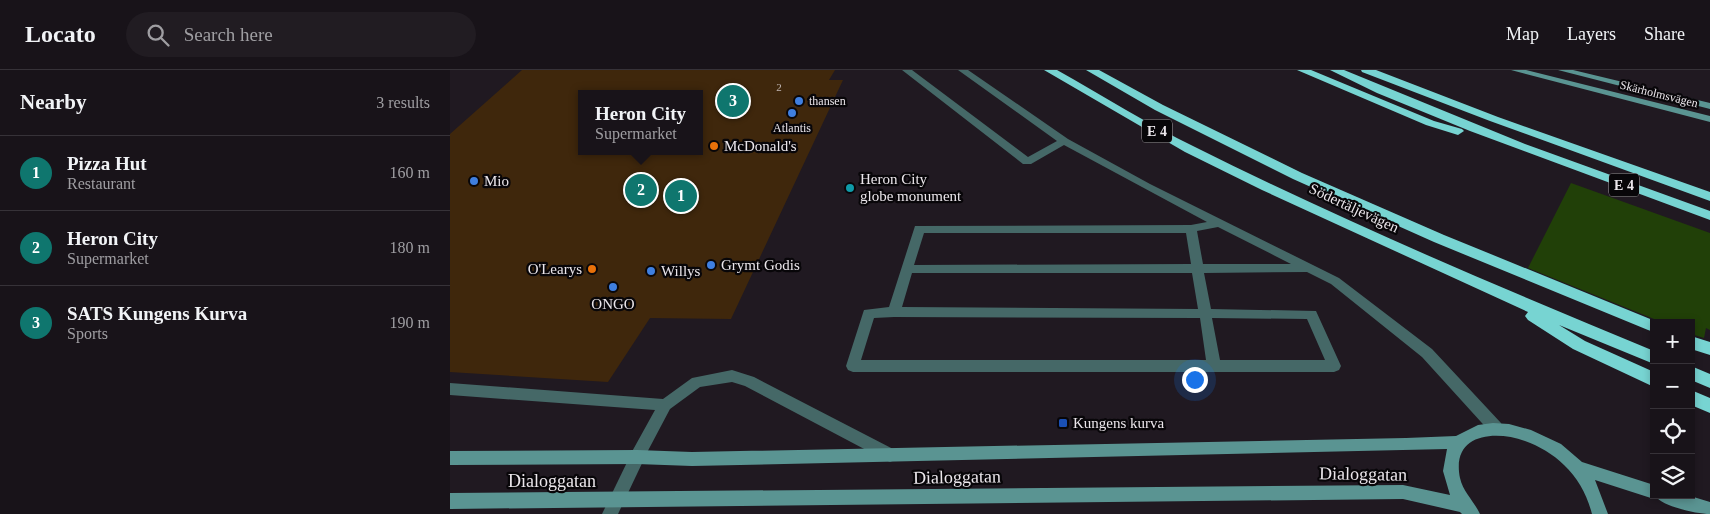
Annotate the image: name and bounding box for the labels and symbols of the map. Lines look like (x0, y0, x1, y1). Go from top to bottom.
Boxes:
street label: Skärholmsvägen (1618, 78, 1700, 110)
house number: 2 (776, 81, 782, 93)
pin: 3 (717, 82, 749, 120)
place label: thansen (809, 94, 846, 108)
marker: thansen (793, 95, 805, 107)
marker: Atlantis (786, 107, 798, 119)
road number: E 4 (1142, 119, 1172, 142)
place label: Atlantis (773, 121, 811, 135)
place label: McDonald's (724, 138, 797, 154)
marker: McDonald's (708, 140, 720, 152)
pin: 2 (625, 171, 657, 209)
place label: Heron City globe monument (860, 171, 962, 204)
place label: Mio (484, 173, 509, 189)
road number: E 4 (1609, 174, 1639, 196)
marker: Mio (468, 175, 480, 187)
pin: 1 (665, 177, 697, 215)
street label: Södertäljevägen (1307, 180, 1402, 236)
marker: Heron City globe monument (844, 182, 856, 194)
place label: Grymt Godis (721, 257, 800, 273)
marker: Grymt Godis (705, 259, 717, 271)
place label: O'Learys (528, 261, 582, 277)
marker: O'Learys (586, 263, 598, 275)
place label: Willys (661, 263, 701, 279)
marker: Willys (645, 265, 657, 277)
marker: ONGO (607, 281, 619, 293)
place label: ONGO (591, 296, 635, 312)
your location (1182, 367, 1208, 393)
place label: Kungens kurva (1073, 415, 1165, 431)
marker: Kungens kurva (1057, 417, 1069, 429)
street label: Dialoggatan (1319, 463, 1407, 485)
street label: Dialoggatan (913, 466, 1001, 488)
street label: Dialoggatan (508, 471, 596, 491)

